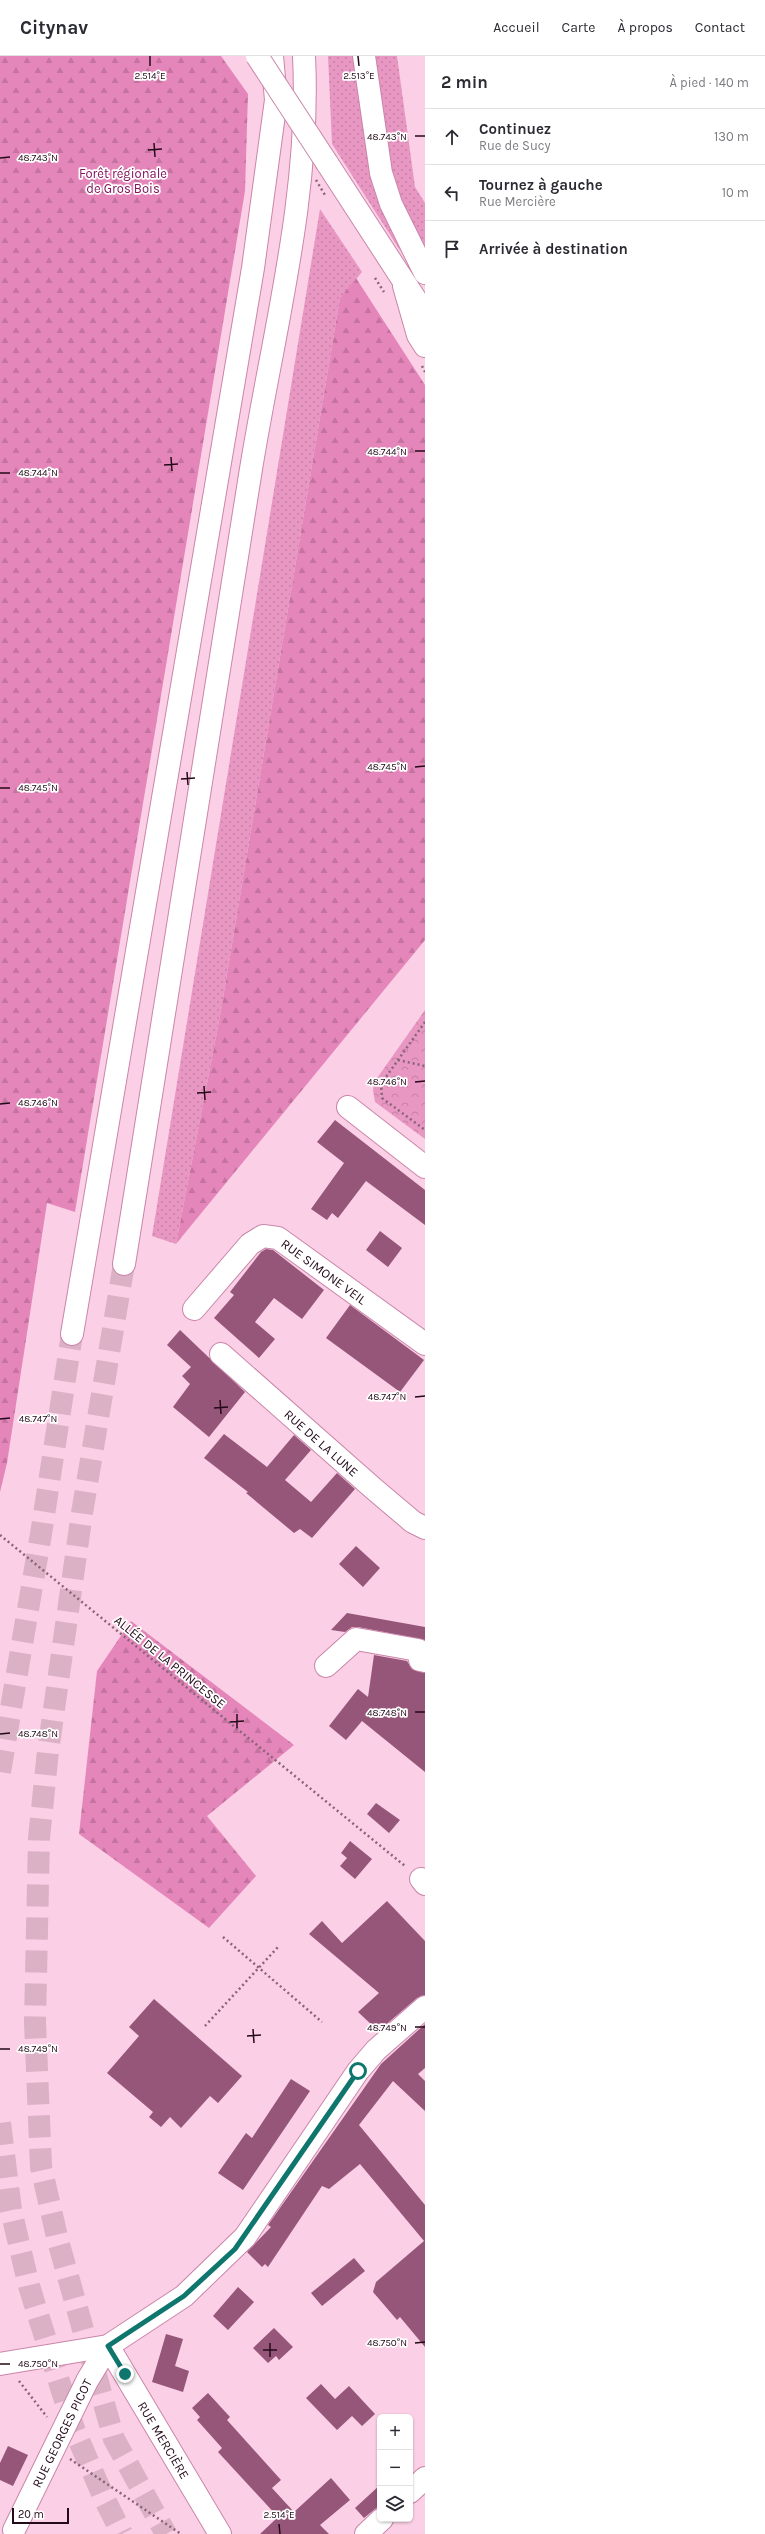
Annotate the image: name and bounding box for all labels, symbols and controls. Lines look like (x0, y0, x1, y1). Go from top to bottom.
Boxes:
text: Citynav (20, 17, 88, 39)
text: Accueil (493, 19, 540, 36)
text: Carte (562, 19, 595, 36)
text: À propos (617, 19, 673, 36)
text: Contact (695, 19, 745, 36)
text: 2.514°E (134, 70, 166, 82)
text: 2.513°E (343, 70, 375, 82)
text: 2 min (441, 72, 488, 92)
text: À pied · 140 m (670, 75, 749, 90)
text: Continuez (479, 120, 551, 138)
icon: ahead (441, 126, 463, 148)
text: 130 m (714, 129, 749, 144)
text: 48.743°N (367, 131, 407, 143)
text: Rue de Sucy (479, 138, 551, 153)
text: 48.743°N (18, 152, 58, 164)
park label: Forêt régionale de Gros Bois (79, 166, 167, 196)
text: Tournez à gauche (479, 176, 603, 194)
icon: left (441, 182, 463, 204)
text: 10 m (722, 185, 749, 200)
text: Rue Mercière (479, 194, 556, 209)
icon: arrive (441, 238, 463, 260)
text: Arrivée à destination (479, 240, 628, 258)
text: 48.744°N (367, 446, 407, 458)
text: 48.744°N (18, 467, 58, 479)
text: 48.745°N (367, 761, 407, 773)
text: 48.745°N (18, 782, 58, 794)
text: 48.746°N (367, 1076, 407, 1088)
text: 48.746°N (18, 1097, 58, 1109)
street label: RUE SIMONE VEIL (279, 1235, 370, 1307)
text: 48.747°N (368, 1391, 406, 1403)
street label: RUE DE LA LUNE (282, 1406, 361, 1479)
text: 48.747°N (19, 1413, 57, 1425)
street label: ALLÉE DE LA PRINCESSE (111, 1611, 230, 1712)
text: 48.748°N (367, 1707, 407, 1719)
text: 48.748°N (18, 1728, 58, 1740)
text: 48.749°N (367, 2022, 407, 2034)
text: 48.749°N (18, 2043, 58, 2055)
route start (349, 2062, 367, 2080)
text: 48.750°N (367, 2337, 407, 2349)
text: 48.750°N (18, 2358, 58, 2370)
route end (116, 2365, 134, 2383)
street label: RUE GEORGES PICOT (29, 2376, 95, 2490)
street label: RUE MERCIÈRE (135, 2398, 193, 2481)
map controls (377, 2414, 413, 2522)
button: + (377, 2414, 413, 2450)
button: − (377, 2450, 413, 2486)
button: layers (377, 2486, 413, 2522)
scale bar (12, 2506, 69, 2525)
text: 20 m (18, 2508, 44, 2521)
text: 2.514°E (263, 2509, 295, 2521)

